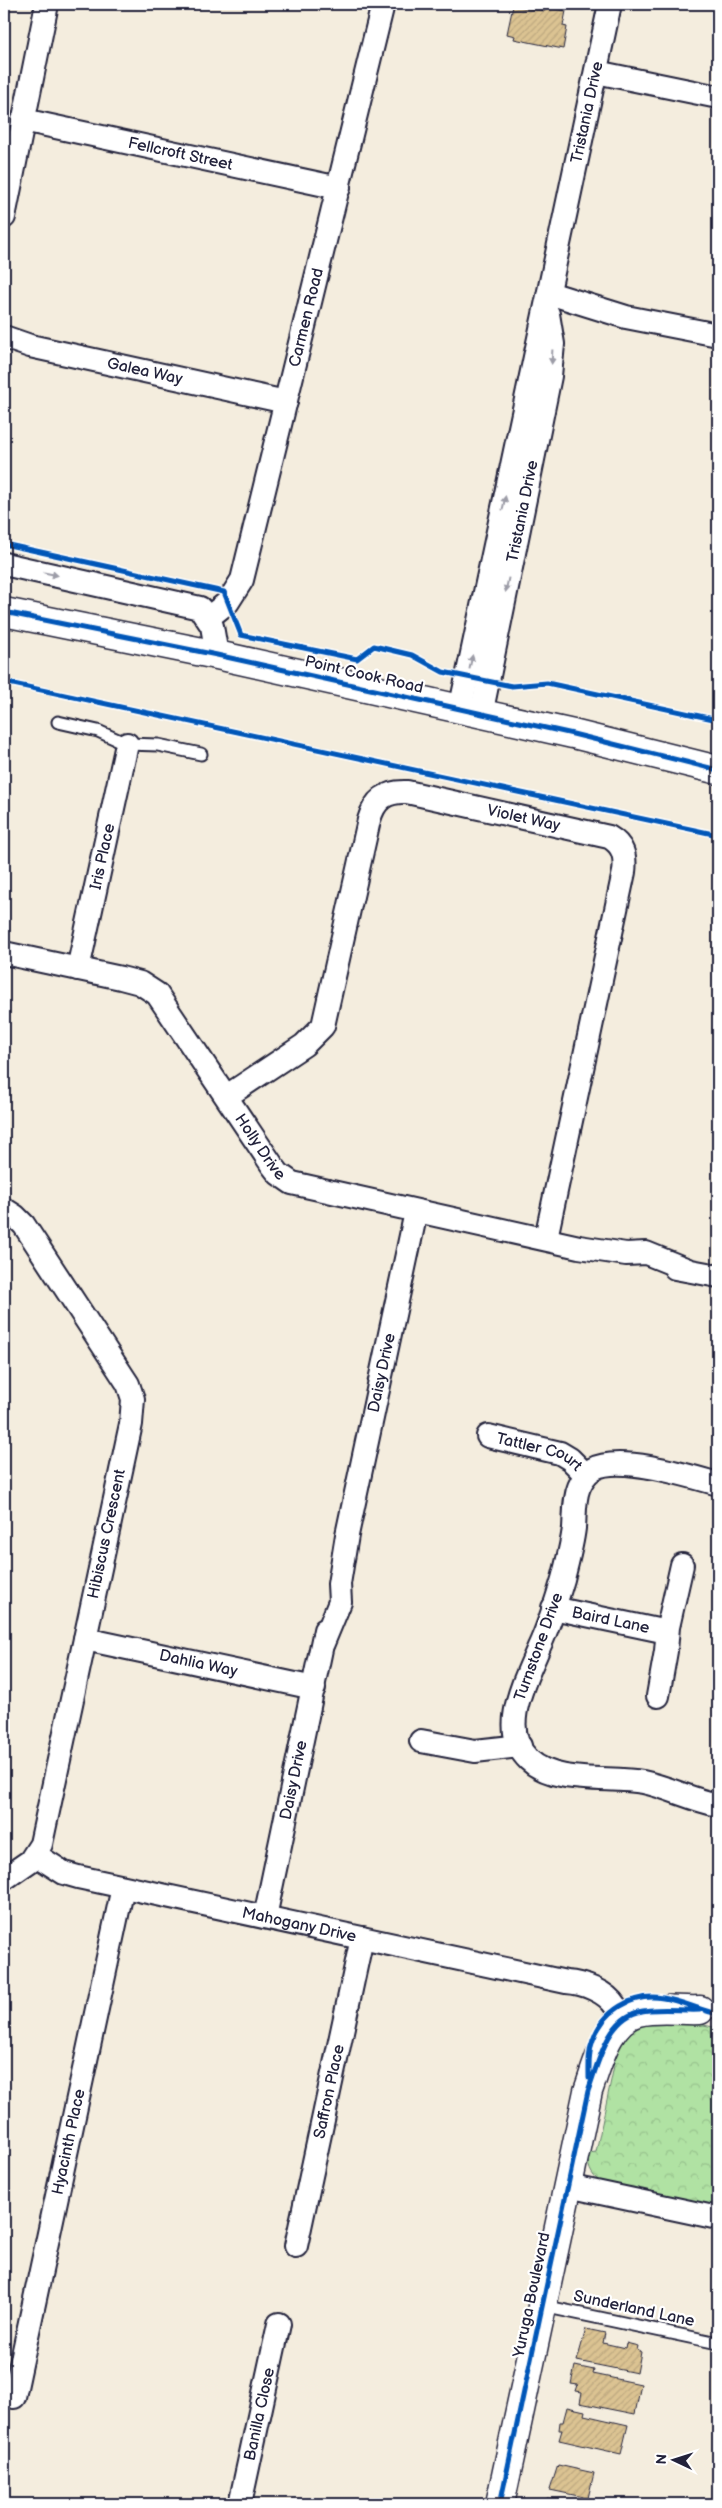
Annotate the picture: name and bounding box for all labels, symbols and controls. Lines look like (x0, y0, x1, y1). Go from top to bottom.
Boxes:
street label: Tristania Drive (567, 59, 607, 165)
street label: Fellcroft Street (126, 133, 235, 174)
street label: Carmen Road (285, 266, 328, 369)
one-way arrow (548, 349, 556, 365)
street label: Galea Way (105, 354, 185, 389)
street label: Tristania Drive (503, 458, 542, 564)
one-way arrow (500, 495, 508, 510)
one-way arrow (44, 570, 59, 578)
one-way arrow (503, 577, 511, 592)
street label: Point Cook Road (303, 652, 425, 698)
one-way arrow (468, 654, 476, 670)
street label: Violet Way (485, 801, 563, 836)
street label: Iris Place (86, 821, 119, 892)
street label: Holly Drive (231, 1110, 289, 1185)
street label: Daisy Drive (364, 1331, 399, 1414)
street label: Tattler Court (495, 1429, 586, 1475)
street label: Hibiscus Crescent (84, 1467, 130, 1601)
street label: Turnstone Drive (511, 1590, 568, 1704)
street label: Baird Lane (570, 1603, 652, 1638)
street label: Dahlia Way (158, 1646, 240, 1681)
street label: Daisy Drive (276, 1738, 311, 1821)
street label: Mahogany Drive (240, 1903, 358, 1946)
street label: Saffron Place (310, 2042, 349, 2140)
street label: Hyacinth Place (48, 2087, 89, 2196)
street label: Yuruga Boulevard (509, 2231, 555, 2360)
street label: Sunderland Lane (572, 2287, 697, 2331)
street label: Banilla Close (240, 2365, 279, 2462)
north arrow (650, 2436, 700, 2486)
text: N (653, 2453, 670, 2465)

